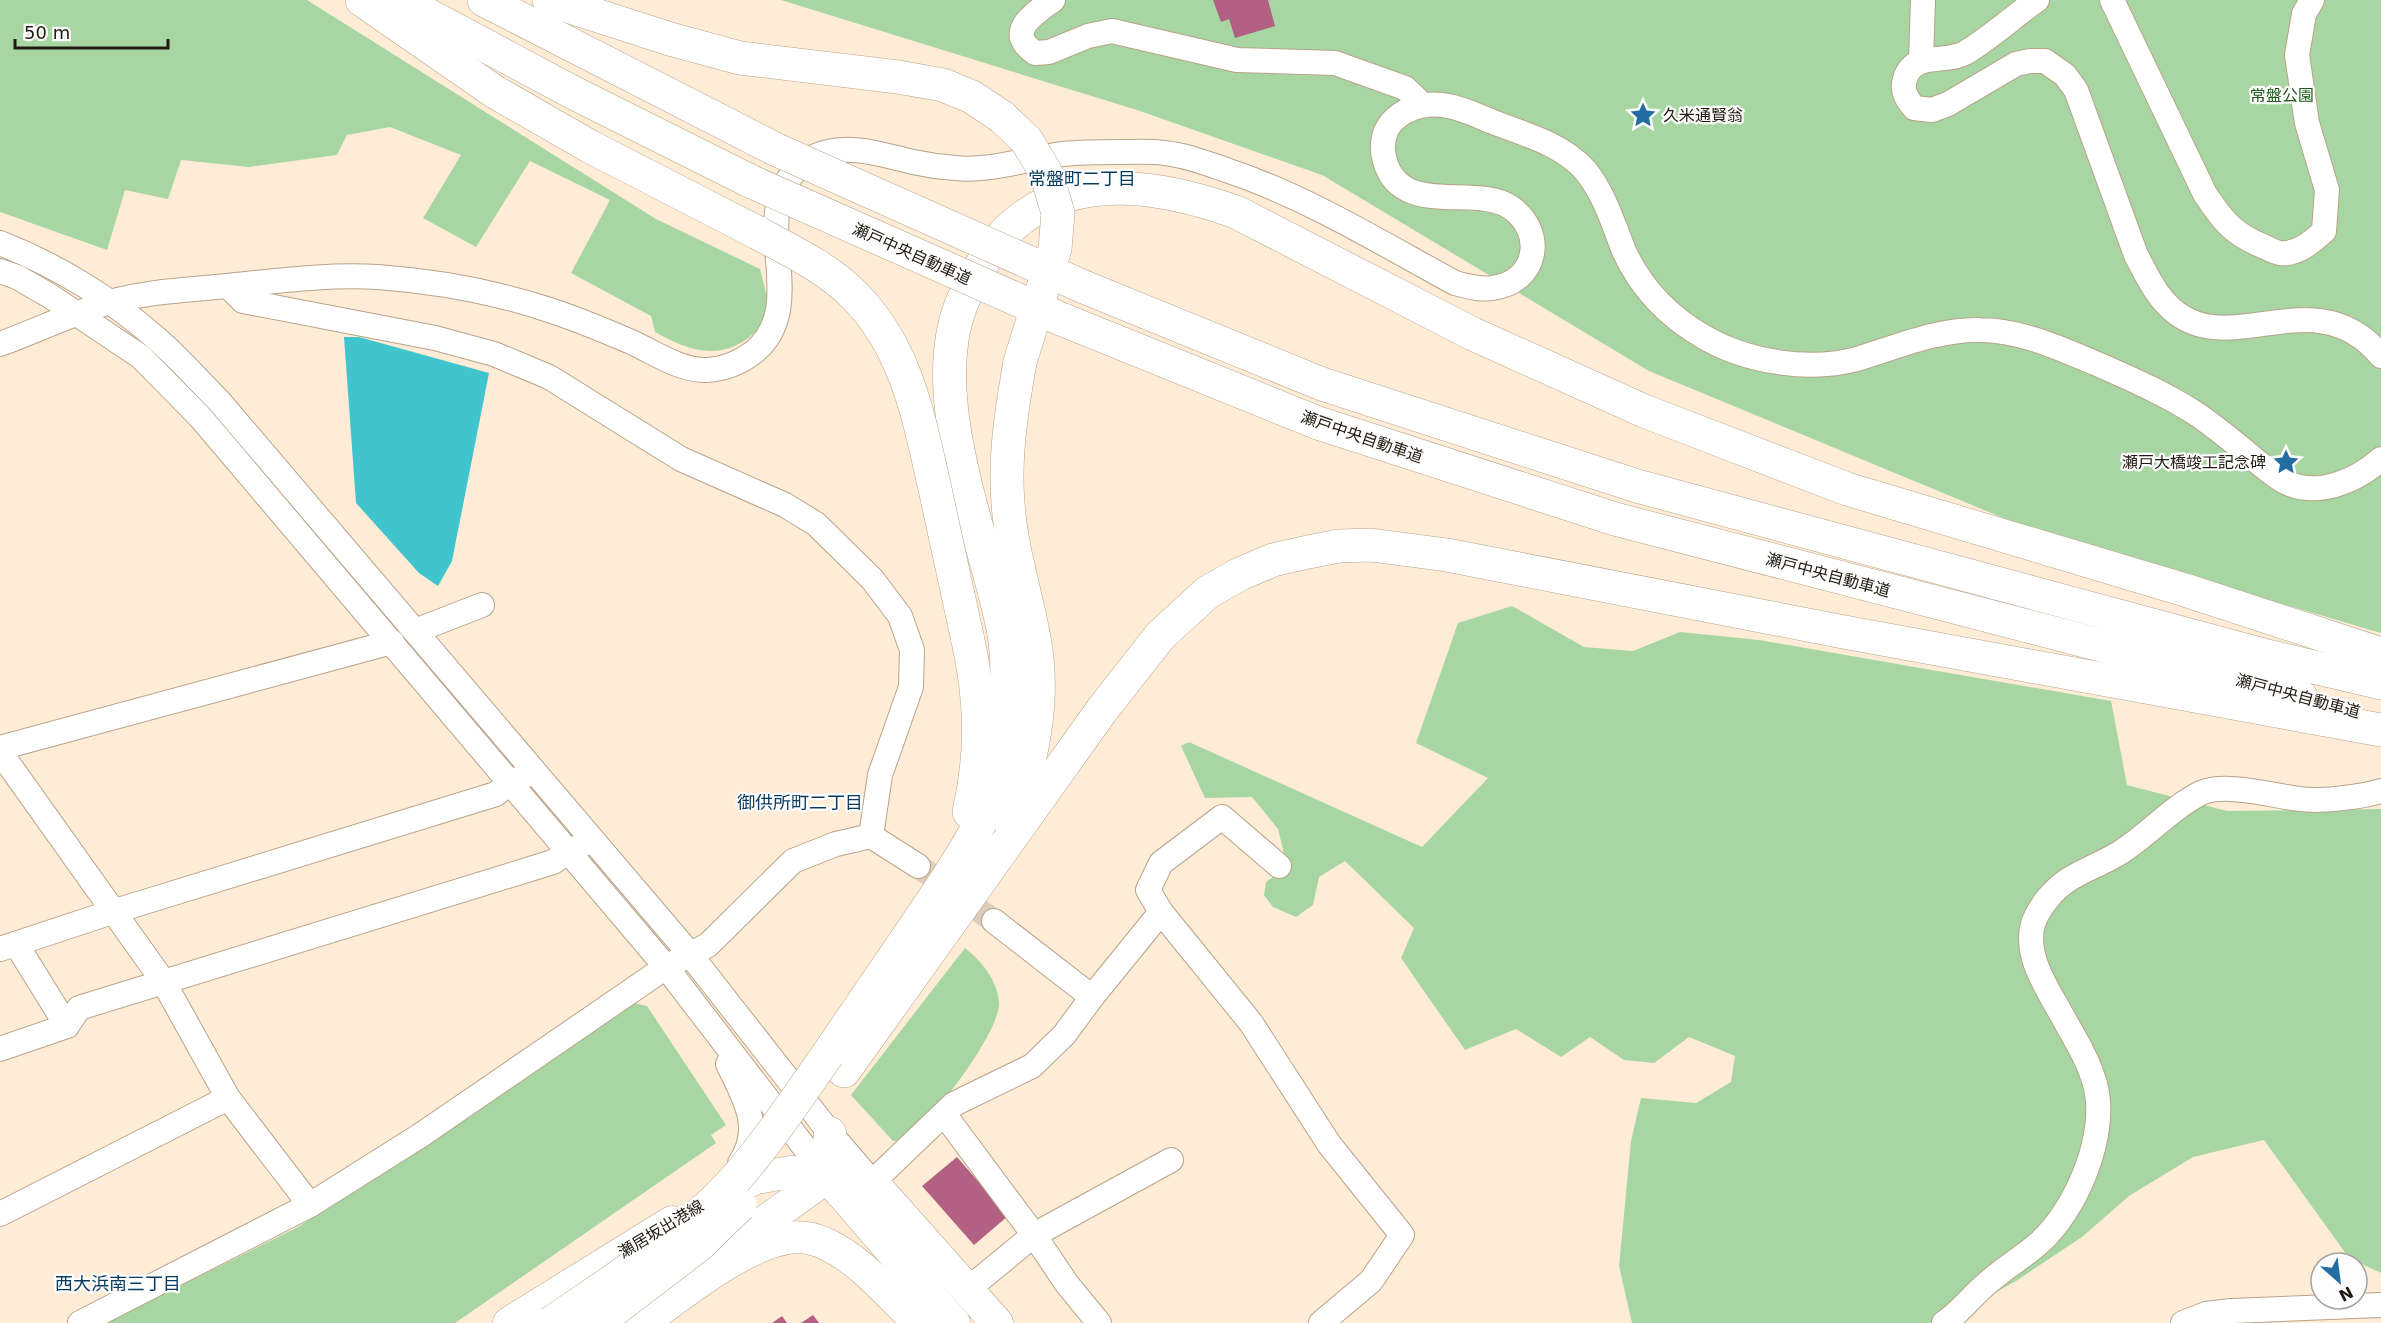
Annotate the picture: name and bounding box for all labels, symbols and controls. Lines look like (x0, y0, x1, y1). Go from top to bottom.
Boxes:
scale bar (15, 12, 168, 50)
text: 50 m (24, 22, 70, 43)
park label: 常盤公園 (2250, 86, 2314, 105)
place icon: 久米通賢翁 (1628, 100, 1658, 130)
place label: 久米通賢翁 (1663, 106, 1743, 125)
district label: 常盤町二丁目 (1028, 168, 1136, 189)
street label: 瀬戸中央自動車道 (850, 219, 974, 289)
street label: 瀬戸中央自動車道 (1298, 407, 1426, 467)
place icon: 瀬戸大橋竣工記念碑 (2271, 447, 2301, 477)
place label: 瀬戸大橋竣工記念碑 (2122, 453, 2266, 472)
street label: 瀬戸中央自動車道 (1764, 549, 1892, 601)
street label: 瀬戸中央自動車道 (2234, 670, 2362, 722)
district label: 御供所町二丁目 (737, 792, 863, 813)
street label: 瀬居坂出港線 (615, 1196, 707, 1262)
north arrow (2309, 1251, 2369, 1311)
district label: 西大浜南三丁目 (55, 1273, 181, 1294)
text: N (2335, 1282, 2356, 1305)

